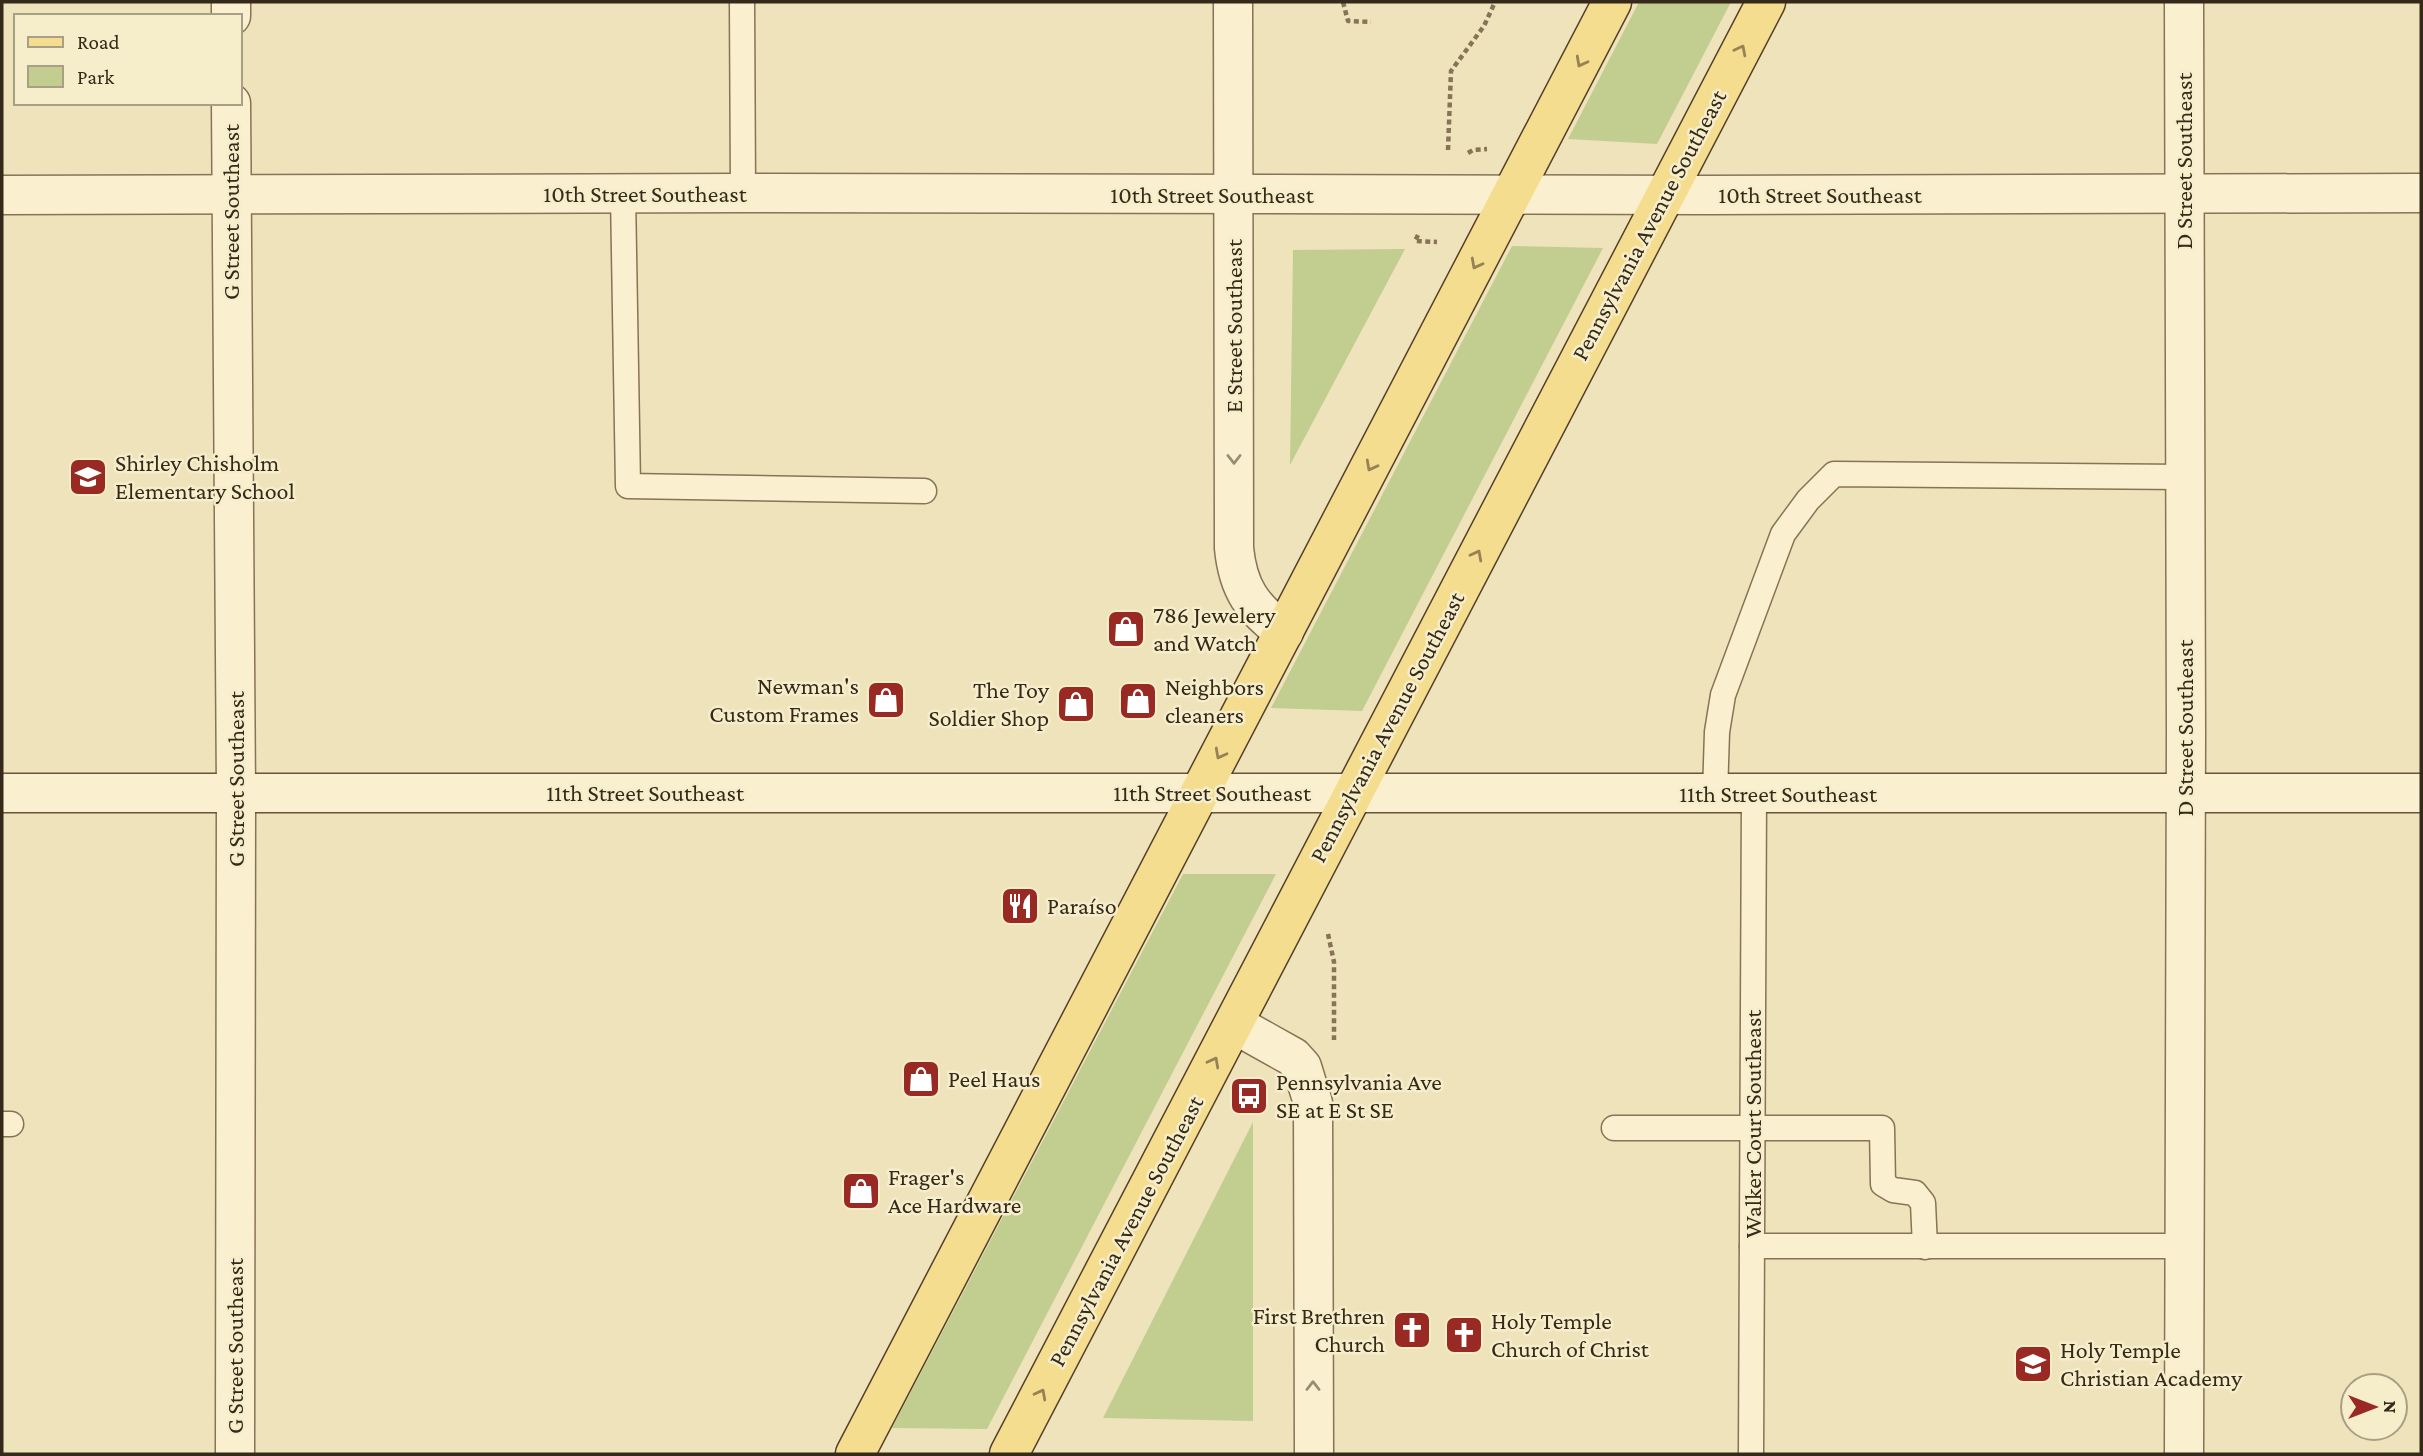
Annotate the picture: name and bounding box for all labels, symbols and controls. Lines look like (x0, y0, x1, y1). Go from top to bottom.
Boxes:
legend (14, 14, 242, 105)
text: Road (77, 30, 120, 54)
one-way arrow (1733, 45, 1747, 57)
one-way arrow (1575, 55, 1589, 67)
text: Park (77, 65, 114, 89)
street label: D Street Southeast (2170, 71, 2197, 249)
street label: Pennsylvania Avenue Southeast (1566, 84, 1732, 365)
street label: G Street Southeast (217, 123, 244, 300)
street label: 10th Street Southeast (543, 180, 748, 207)
street label: 10th Street Southeast (1110, 181, 1315, 208)
street label: 10th Street Southeast (1718, 181, 1923, 208)
street label: E Street Southeast (1220, 238, 1247, 413)
one-way arrow (1471, 257, 1484, 269)
place label: Shirley Chisholm Elementary School (115, 449, 295, 504)
one-way arrow (1226, 454, 1242, 465)
school or university icon: Shirley Chisholm Elementary School (67, 456, 109, 498)
one-way arrow (1365, 459, 1379, 471)
one-way arrow (1468, 550, 1482, 563)
street label: Pennsylvania Avenue Southeast (1304, 586, 1470, 867)
place label: 786 Jewelery and Watch (1153, 601, 1277, 656)
shop icon: 786 Jewelery and Watch (1105, 608, 1147, 650)
street label: D Street Southeast (2171, 638, 2198, 816)
place label: Newman's Custom Frames (709, 672, 859, 727)
place label: Neighbors cleaners (1165, 673, 1264, 728)
place label: The Toy Soldier Shop (928, 676, 1050, 731)
shop icon: Newman's Custom Frames (865, 679, 907, 721)
shop icon: Neighbors cleaners (1117, 680, 1159, 722)
shop icon: The Toy Soldier Shop (1055, 683, 1097, 725)
street label: G Street Southeast (222, 690, 249, 867)
one-way arrow (1215, 747, 1228, 759)
street label: 11th Street Southeast (546, 779, 745, 806)
street label: 11th Street Southeast (1113, 779, 1312, 806)
street label: 11th Street Southeast (1679, 780, 1878, 807)
restaurant icon: Paraíso (999, 885, 1041, 927)
place label: Paraíso (1047, 892, 1117, 919)
street label: Walker Court Southeast (1739, 1009, 1766, 1238)
one-way arrow (1206, 1057, 1220, 1069)
shop icon: Peel Haus (900, 1058, 942, 1100)
place label: Peel Haus (948, 1065, 1040, 1092)
place label: Pennsylvania Ave SE at E St SE (1276, 1068, 1442, 1123)
bus stop icon: Pennsylvania Ave SE at E St SE (1228, 1075, 1270, 1117)
street label: Pennsylvania Avenue Southeast (1043, 1090, 1209, 1371)
place label: Frager's Ace Hardware (888, 1163, 1021, 1218)
shop icon: Frager's Ace Hardware (840, 1170, 882, 1212)
street label: G Street Southeast (221, 1257, 248, 1434)
place label: First Brethren Church (1253, 1302, 1385, 1357)
place label: Holy Temple Church of Christ (1491, 1307, 1650, 1362)
church icon: First Brethren Church (1391, 1309, 1433, 1351)
church icon: Holy Temple Church of Christ (1443, 1314, 1485, 1356)
place label: Holy Temple Christian Academy (2060, 1336, 2243, 1391)
school or university icon: Holy Temple Christian Academy (2012, 1343, 2054, 1385)
north arrow (2339, 1372, 2409, 1442)
one-way arrow (1305, 1380, 1321, 1391)
one-way arrow (1032, 1389, 1046, 1401)
text: N (2380, 1401, 2401, 1414)

